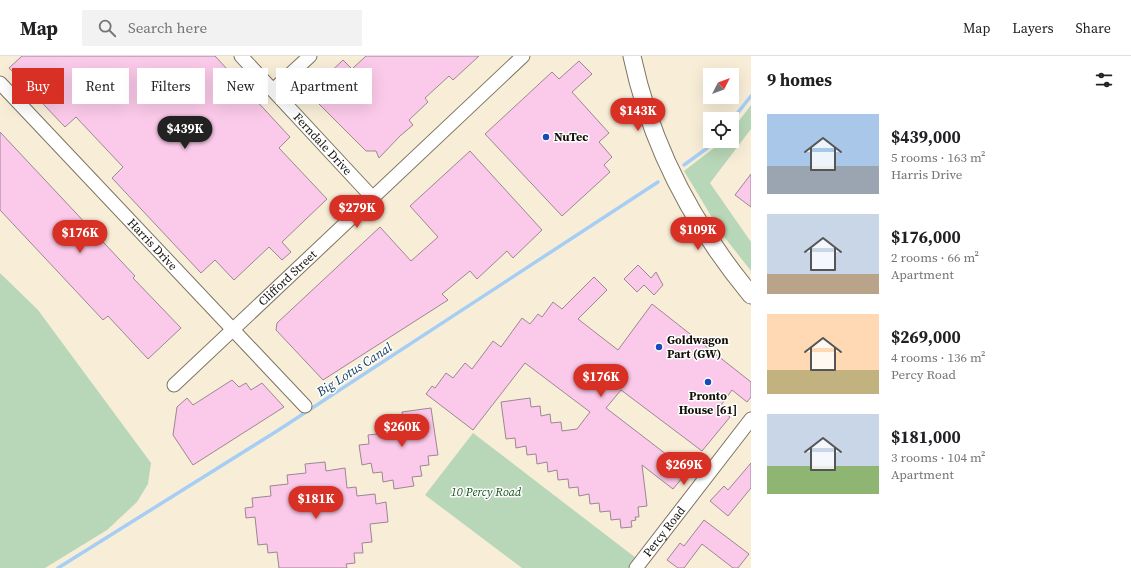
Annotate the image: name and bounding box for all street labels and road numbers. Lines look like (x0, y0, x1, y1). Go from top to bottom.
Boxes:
street label: Ferndale Drive (290, 109, 355, 178)
street label: Harris Drive (124, 215, 181, 274)
street label: Clifford Street (255, 246, 320, 309)
street label: Percy Road (639, 503, 689, 560)

